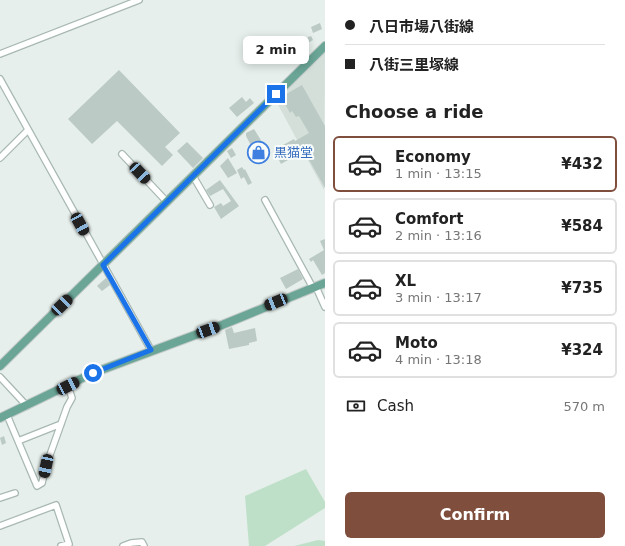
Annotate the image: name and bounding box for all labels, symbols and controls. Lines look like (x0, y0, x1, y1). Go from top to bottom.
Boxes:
text: 八日市場八街線 (369, 18, 474, 36)
callout: 2 min (243, 36, 309, 64)
text: 2 min (256, 42, 296, 57)
text: 八街三里塚線 (369, 56, 459, 74)
route end (267, 85, 285, 103)
text: Choose a ride (345, 101, 484, 122)
shop icon: 黒猫堂 (246, 139, 272, 165)
place label: 黒猫堂 (274, 145, 313, 160)
icon: car (347, 146, 383, 182)
text: Economy (395, 148, 471, 166)
text: ¥432 (561, 155, 603, 173)
car (127, 160, 153, 186)
text: 1 min · 13:15 (395, 166, 482, 181)
icon: car (347, 208, 383, 244)
text: Comfort (395, 210, 463, 228)
car (69, 211, 91, 237)
text: ¥584 (561, 217, 603, 235)
text: 2 min · 13:16 (395, 228, 482, 243)
icon: car (347, 270, 383, 306)
text: XL (395, 272, 416, 290)
text: ¥735 (561, 279, 603, 297)
text: 3 min · 13:17 (395, 290, 482, 305)
car (49, 292, 75, 318)
car (263, 292, 289, 312)
car (195, 320, 221, 340)
icon: car (347, 332, 383, 368)
text: Moto (395, 334, 438, 352)
text: ¥324 (561, 341, 603, 359)
text: 4 min · 13:18 (395, 352, 482, 367)
route start (84, 364, 102, 382)
car (55, 375, 81, 397)
icon: cash (345, 395, 367, 417)
text: Cash (377, 397, 414, 415)
text: 570 m (563, 399, 605, 414)
car (38, 453, 54, 479)
button: Confirm (345, 492, 605, 538)

